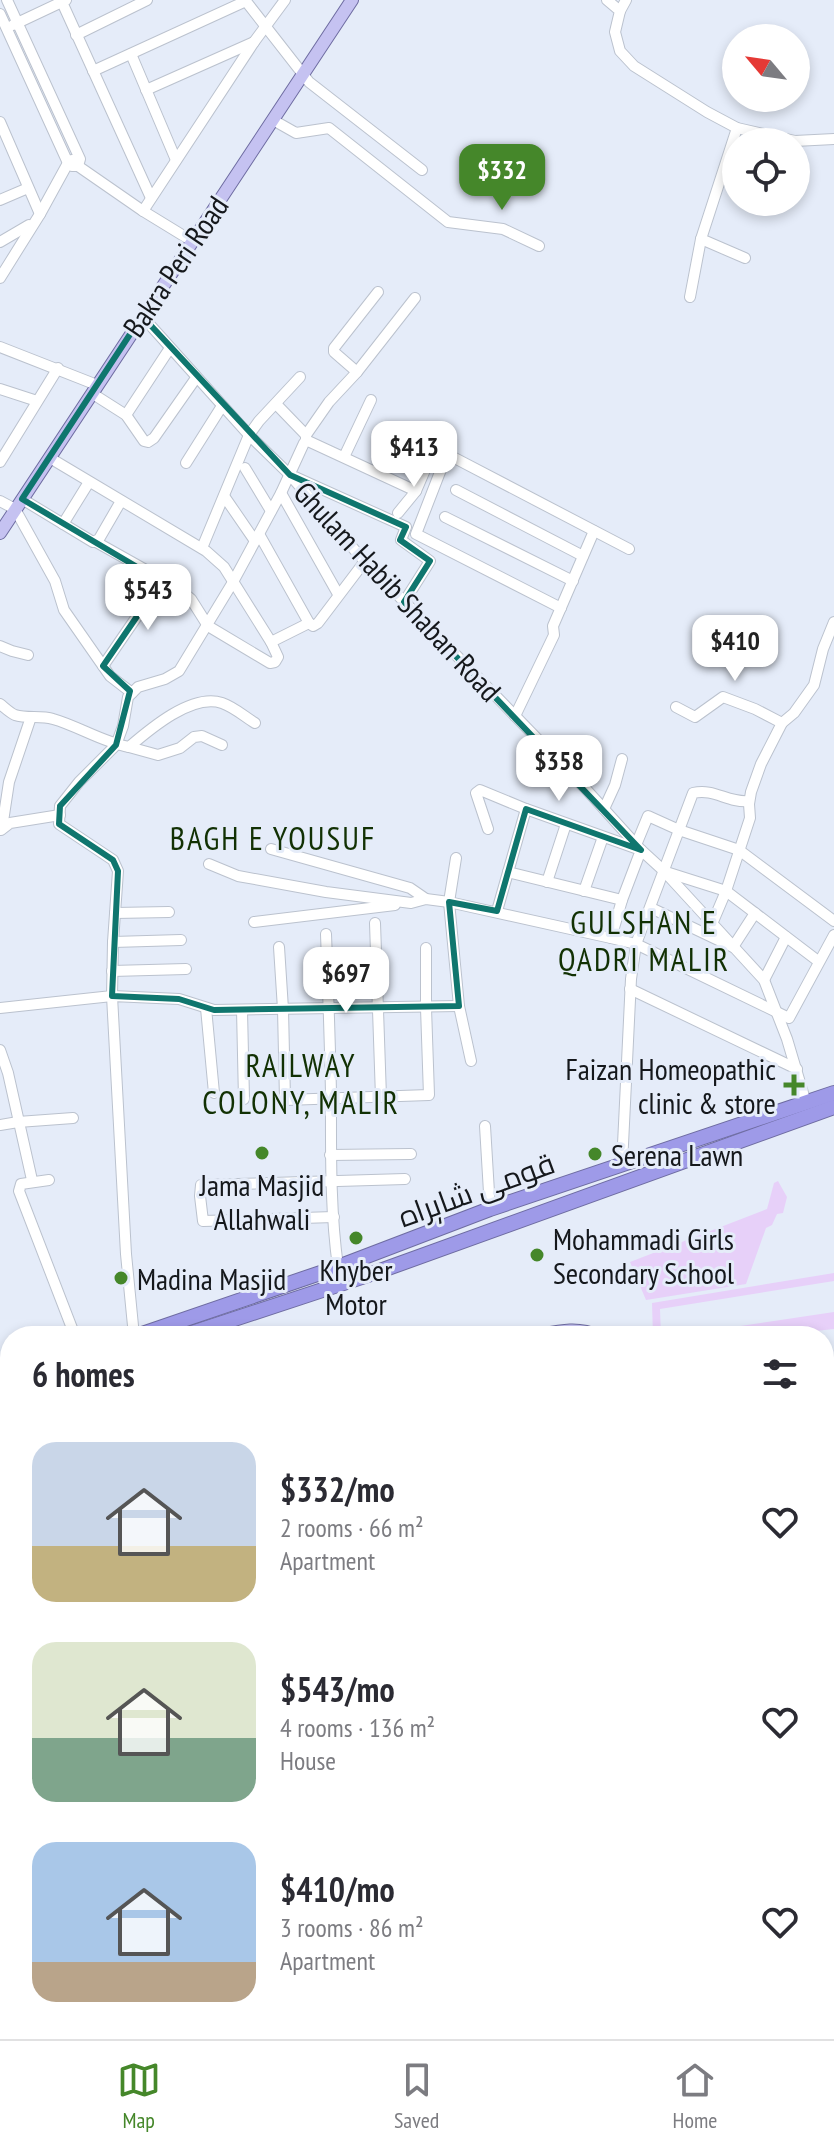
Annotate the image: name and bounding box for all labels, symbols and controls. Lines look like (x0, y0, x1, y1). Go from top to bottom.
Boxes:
north arrow (722, 24, 810, 112)
map controls (722, 24, 810, 216)
button: locate (722, 128, 810, 216)
pin: $332 (455, 144, 549, 212)
text: $332 (477, 153, 527, 186)
street label: Bakra Peri Road (114, 188, 236, 344)
pin: $413 (367, 421, 461, 489)
text: $413 (389, 430, 439, 463)
street label: Ghulam Habib Shaban Road (286, 473, 510, 709)
pin: $543 (101, 564, 195, 632)
text: $543 (123, 573, 173, 606)
pin: $410 (688, 615, 782, 683)
text: $410 (710, 624, 760, 657)
pin: $358 (512, 735, 606, 803)
text: $358 (534, 744, 584, 777)
district label: BAGH E YOUSUF (170, 817, 376, 859)
district label: GULSHAN E QADRI MALIR (558, 901, 730, 980)
pin: $697 (299, 947, 393, 1015)
text: $697 (321, 956, 371, 989)
district label: RAILWAY COLONY, MALIR (202, 1044, 400, 1123)
place label: Faizan Homeopathic clinic & store (565, 1049, 776, 1122)
marker: Faizan Homeopathic clinic & store (783, 1074, 805, 1096)
place label: Serena Lawn (611, 1135, 743, 1174)
street label: قومی شاہراہ (392, 1143, 560, 1236)
marker: Jama Masjid Allahwali (253, 1144, 271, 1162)
marker: Serena Lawn (586, 1145, 604, 1163)
place label: Jama Masjid Allahwali (199, 1165, 324, 1238)
place label: Mohammadi Girls Secondary School (553, 1219, 734, 1292)
marker: Khyber Motor (347, 1229, 365, 1247)
marker: Mohammadi Girls Secondary School (528, 1246, 546, 1264)
place label: Khyber Motor (320, 1250, 393, 1323)
place label: Madina Masjid (137, 1259, 286, 1298)
marker: Madina Masjid (112, 1269, 130, 1287)
text: 6 homes (32, 1352, 135, 1396)
icon: filters (758, 1352, 802, 1396)
text: $332/mo (280, 1467, 395, 1511)
icon: home (96, 1474, 192, 1570)
icon: heart (758, 1500, 802, 1544)
text: 2 rooms · 66 m² (280, 1511, 424, 1544)
text: Apartment (280, 1544, 375, 1577)
text: $543/mo (280, 1667, 395, 1711)
icon: home (96, 1674, 192, 1770)
icon: heart (758, 1700, 802, 1744)
text: 4 rooms · 136 m² (280, 1711, 435, 1744)
text: House (280, 1744, 336, 1777)
text: $410/mo (280, 1867, 395, 1911)
icon: home (96, 1874, 192, 1970)
icon: heart (758, 1900, 802, 1944)
text: 3 rooms · 86 m² (280, 1911, 424, 1944)
text: Apartment (280, 1944, 375, 1977)
tab: Map (117, 2058, 161, 2134)
tab: Saved (394, 2058, 439, 2134)
tab: Home (673, 2058, 717, 2134)

